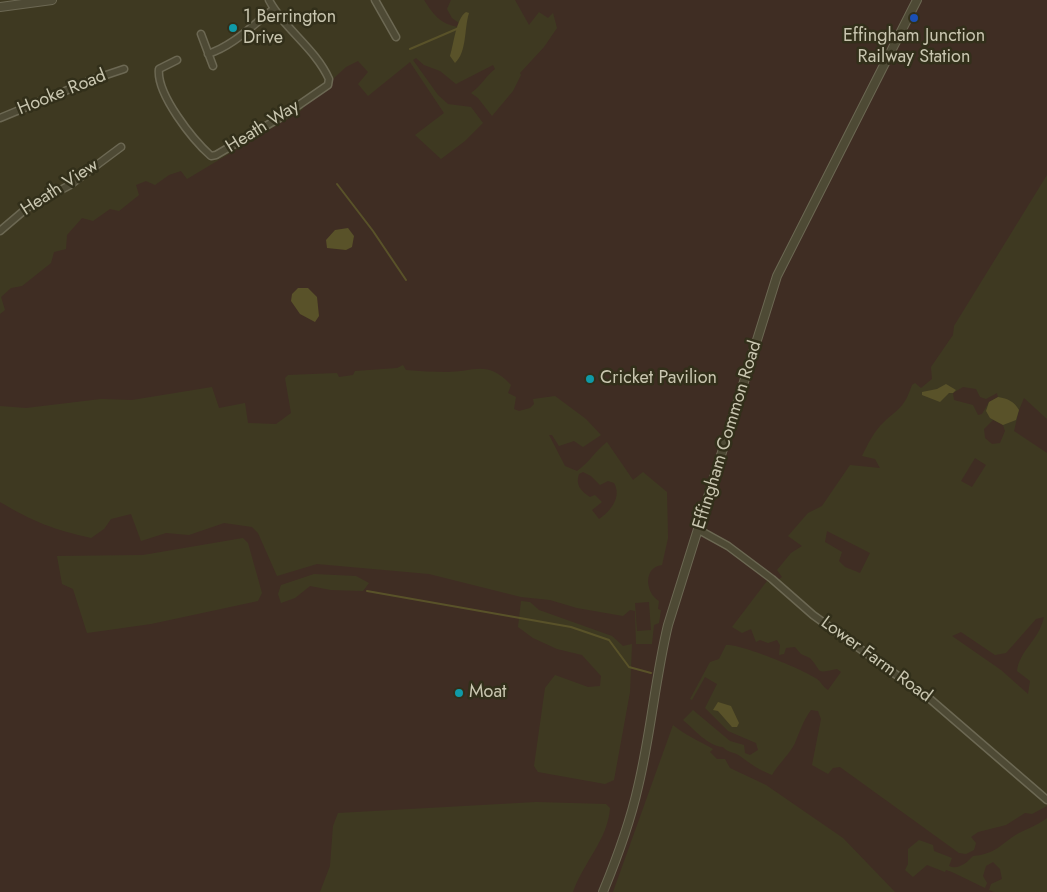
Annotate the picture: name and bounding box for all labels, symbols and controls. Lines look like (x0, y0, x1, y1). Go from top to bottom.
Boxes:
place label: 1 Berrington Drive (243, 7, 336, 50)
marker: Effingham Junction Railway Station (908, 12, 920, 24)
marker: 1 Berrington Drive (227, 22, 239, 34)
place label: Effingham Junction Railway Station (843, 26, 985, 68)
street label: Hooke Road (15, 65, 109, 121)
street label: Heath Way (222, 96, 304, 158)
street label: Heath View (17, 155, 103, 221)
street label: Effingham Common Road (689, 338, 767, 532)
place label: Cricket Pavilion (600, 368, 717, 390)
marker: Cricket Pavilion (584, 373, 596, 385)
street label: Lower Farm Road (816, 612, 936, 708)
place label: Moat (469, 682, 506, 704)
marker: Moat (453, 687, 465, 699)

